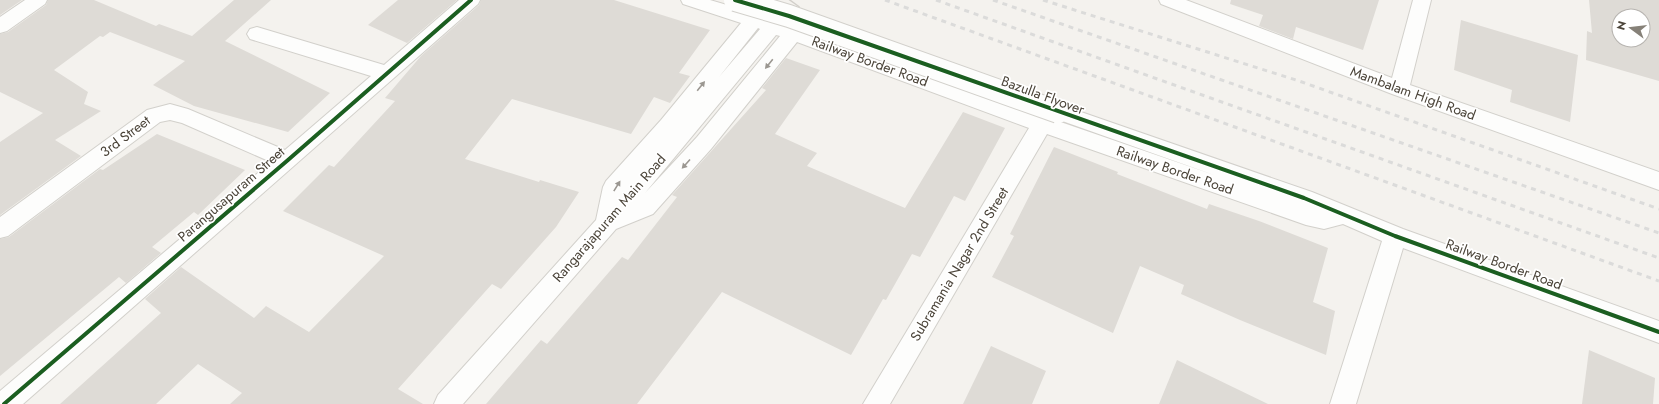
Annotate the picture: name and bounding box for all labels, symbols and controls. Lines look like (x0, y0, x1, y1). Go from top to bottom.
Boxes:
north arrow (1611, 8, 1651, 48)
text: N (1612, 19, 1630, 32)
street label: Railway Border Road (809, 31, 931, 91)
one-way arrow (764, 58, 773, 69)
street label: Mambalam High Road (1347, 61, 1479, 125)
street label: Bazulla Flyover (999, 71, 1088, 119)
one-way arrow (696, 81, 705, 92)
street label: 3rd Street (96, 110, 155, 161)
street label: Parangusapuram Street (173, 141, 289, 246)
street label: Railway Border Road (1114, 141, 1236, 199)
street label: Rangarajapuram Main Road (548, 150, 670, 286)
one-way arrow (681, 158, 690, 169)
one-way arrow (613, 180, 621, 191)
street label: Subramania Nagar 2nd Street (905, 183, 1013, 345)
street label: Railway Border Road (1443, 234, 1565, 294)

